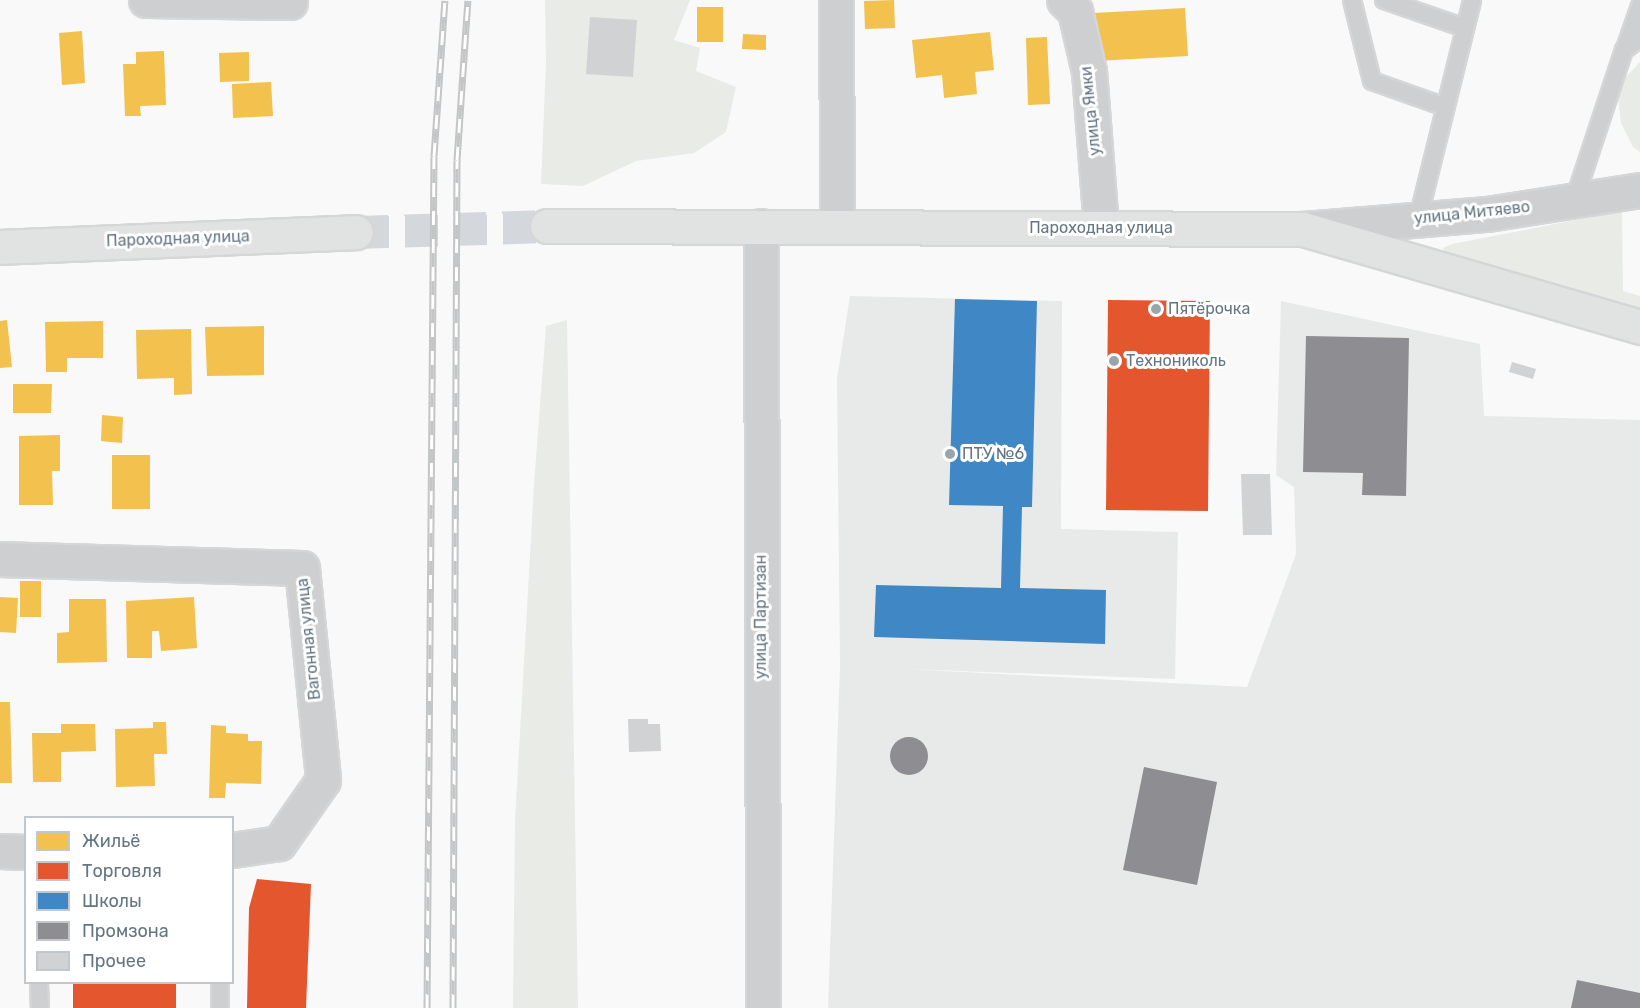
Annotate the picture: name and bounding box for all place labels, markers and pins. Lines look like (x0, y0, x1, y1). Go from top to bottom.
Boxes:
place label: Пятёрочка (1168, 299, 1250, 319)
marker: Пятёрочка (1149, 302, 1163, 316)
place label: Технониколь (1126, 351, 1226, 371)
marker: Технониколь (1107, 354, 1121, 368)
place label: ПТУ №6 (962, 444, 1024, 464)
marker: ПТУ №6 (943, 447, 957, 461)

